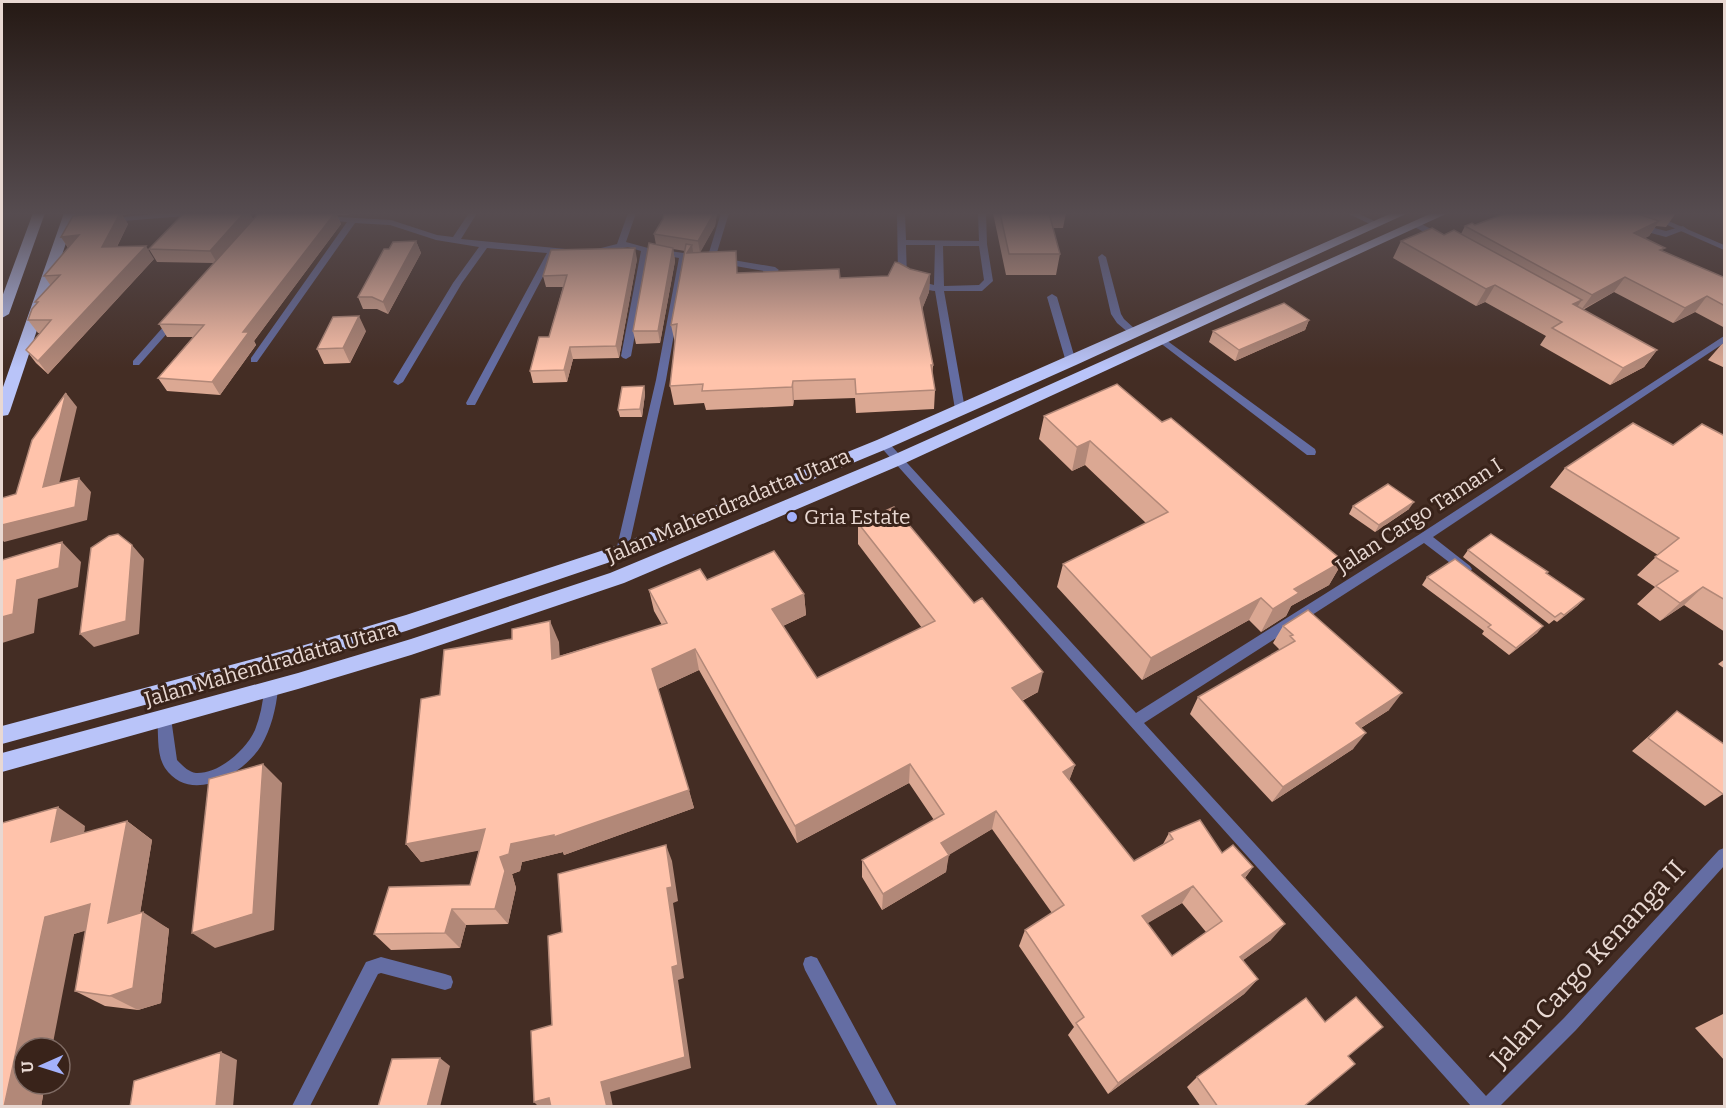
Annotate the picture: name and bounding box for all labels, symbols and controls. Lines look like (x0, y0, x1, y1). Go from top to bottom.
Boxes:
street label: Jalan Mahendradatta Utara (601, 443, 854, 570)
street label: Jalan Cargo Taman I (1330, 453, 1507, 580)
place label: Gria Estate (804, 504, 911, 530)
marker: Gria Estate (785, 510, 799, 524)
street label: Jalan Mahendradatta Utara (141, 615, 401, 713)
street label: Jalan Cargo Kenanga II (1483, 854, 1692, 1075)
north arrow (12, 1036, 72, 1096)
text: U (18, 1060, 37, 1073)

